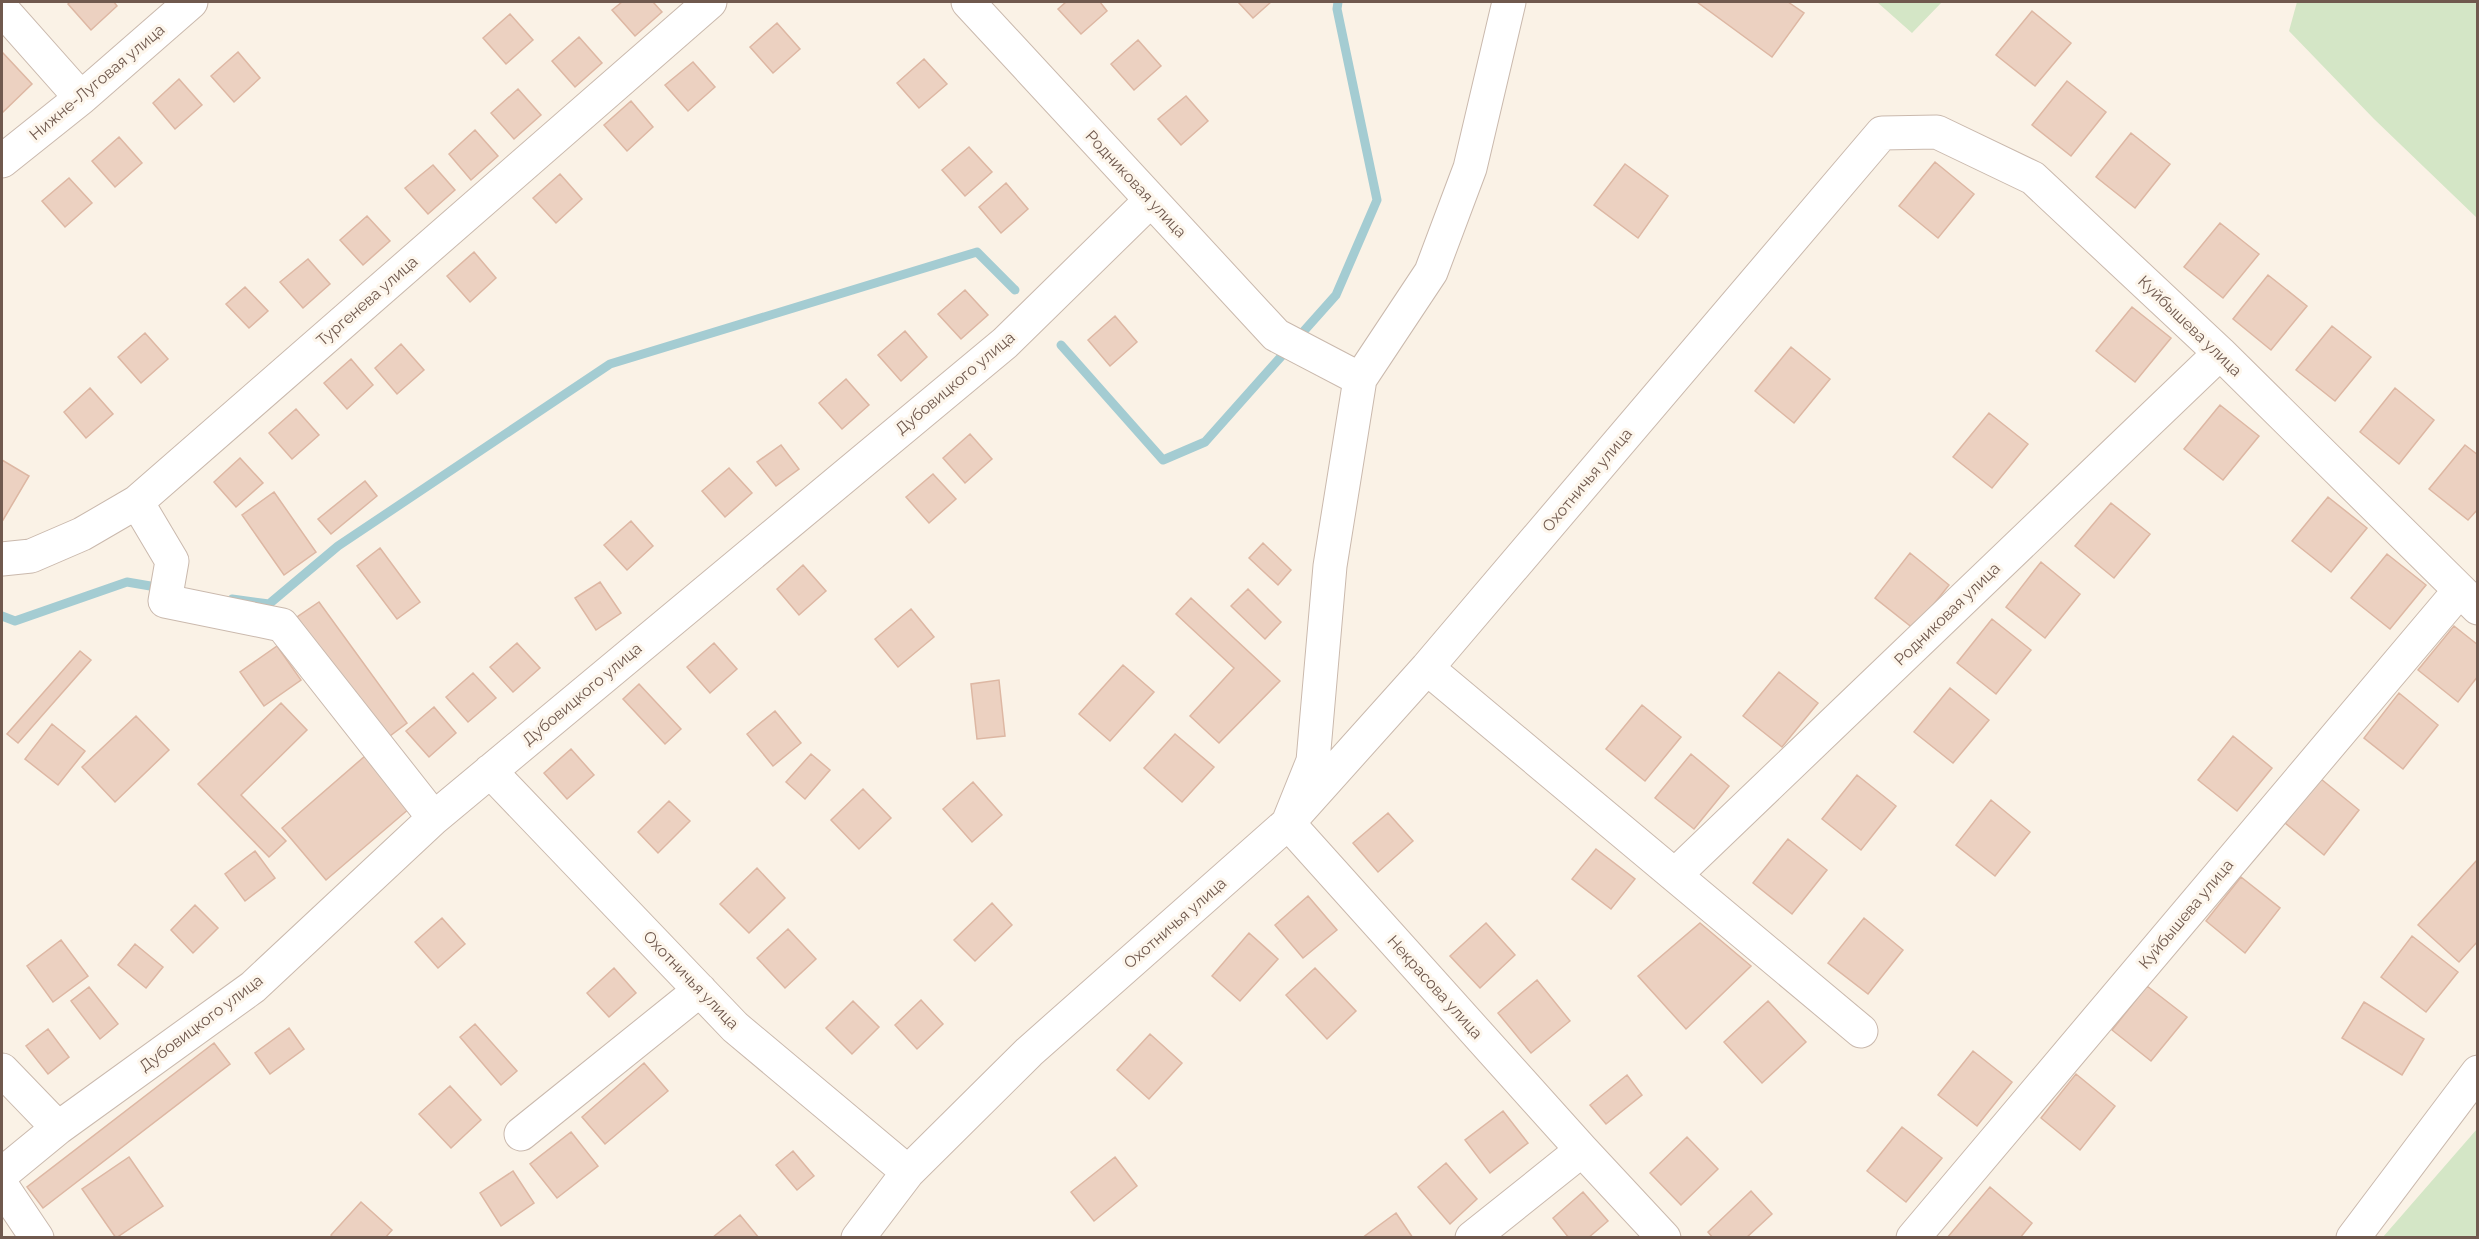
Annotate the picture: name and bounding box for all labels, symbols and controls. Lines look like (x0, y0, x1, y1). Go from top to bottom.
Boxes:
street label: Нижне-Луговая улица (26, 20, 168, 144)
street label: Родниковая улица (1081, 127, 1191, 241)
street label: Тургенева улица (313, 252, 421, 350)
street label: Куйбышева улица (2134, 272, 2246, 380)
street label: Дубовицкого улица (892, 328, 1018, 438)
street label: Охотничья улица (1538, 424, 1636, 536)
street label: Родниковая улица (1890, 559, 2004, 669)
street label: Дубовицкого улица (519, 639, 645, 749)
street label: Куйбышева улица (2135, 856, 2237, 972)
street label: Охотничья улица (1120, 873, 1230, 973)
street label: Охотничья улица (639, 927, 743, 1033)
street label: Некрасова улица (1384, 931, 1486, 1043)
street label: Дубовицкого улица (136, 970, 266, 1076)

